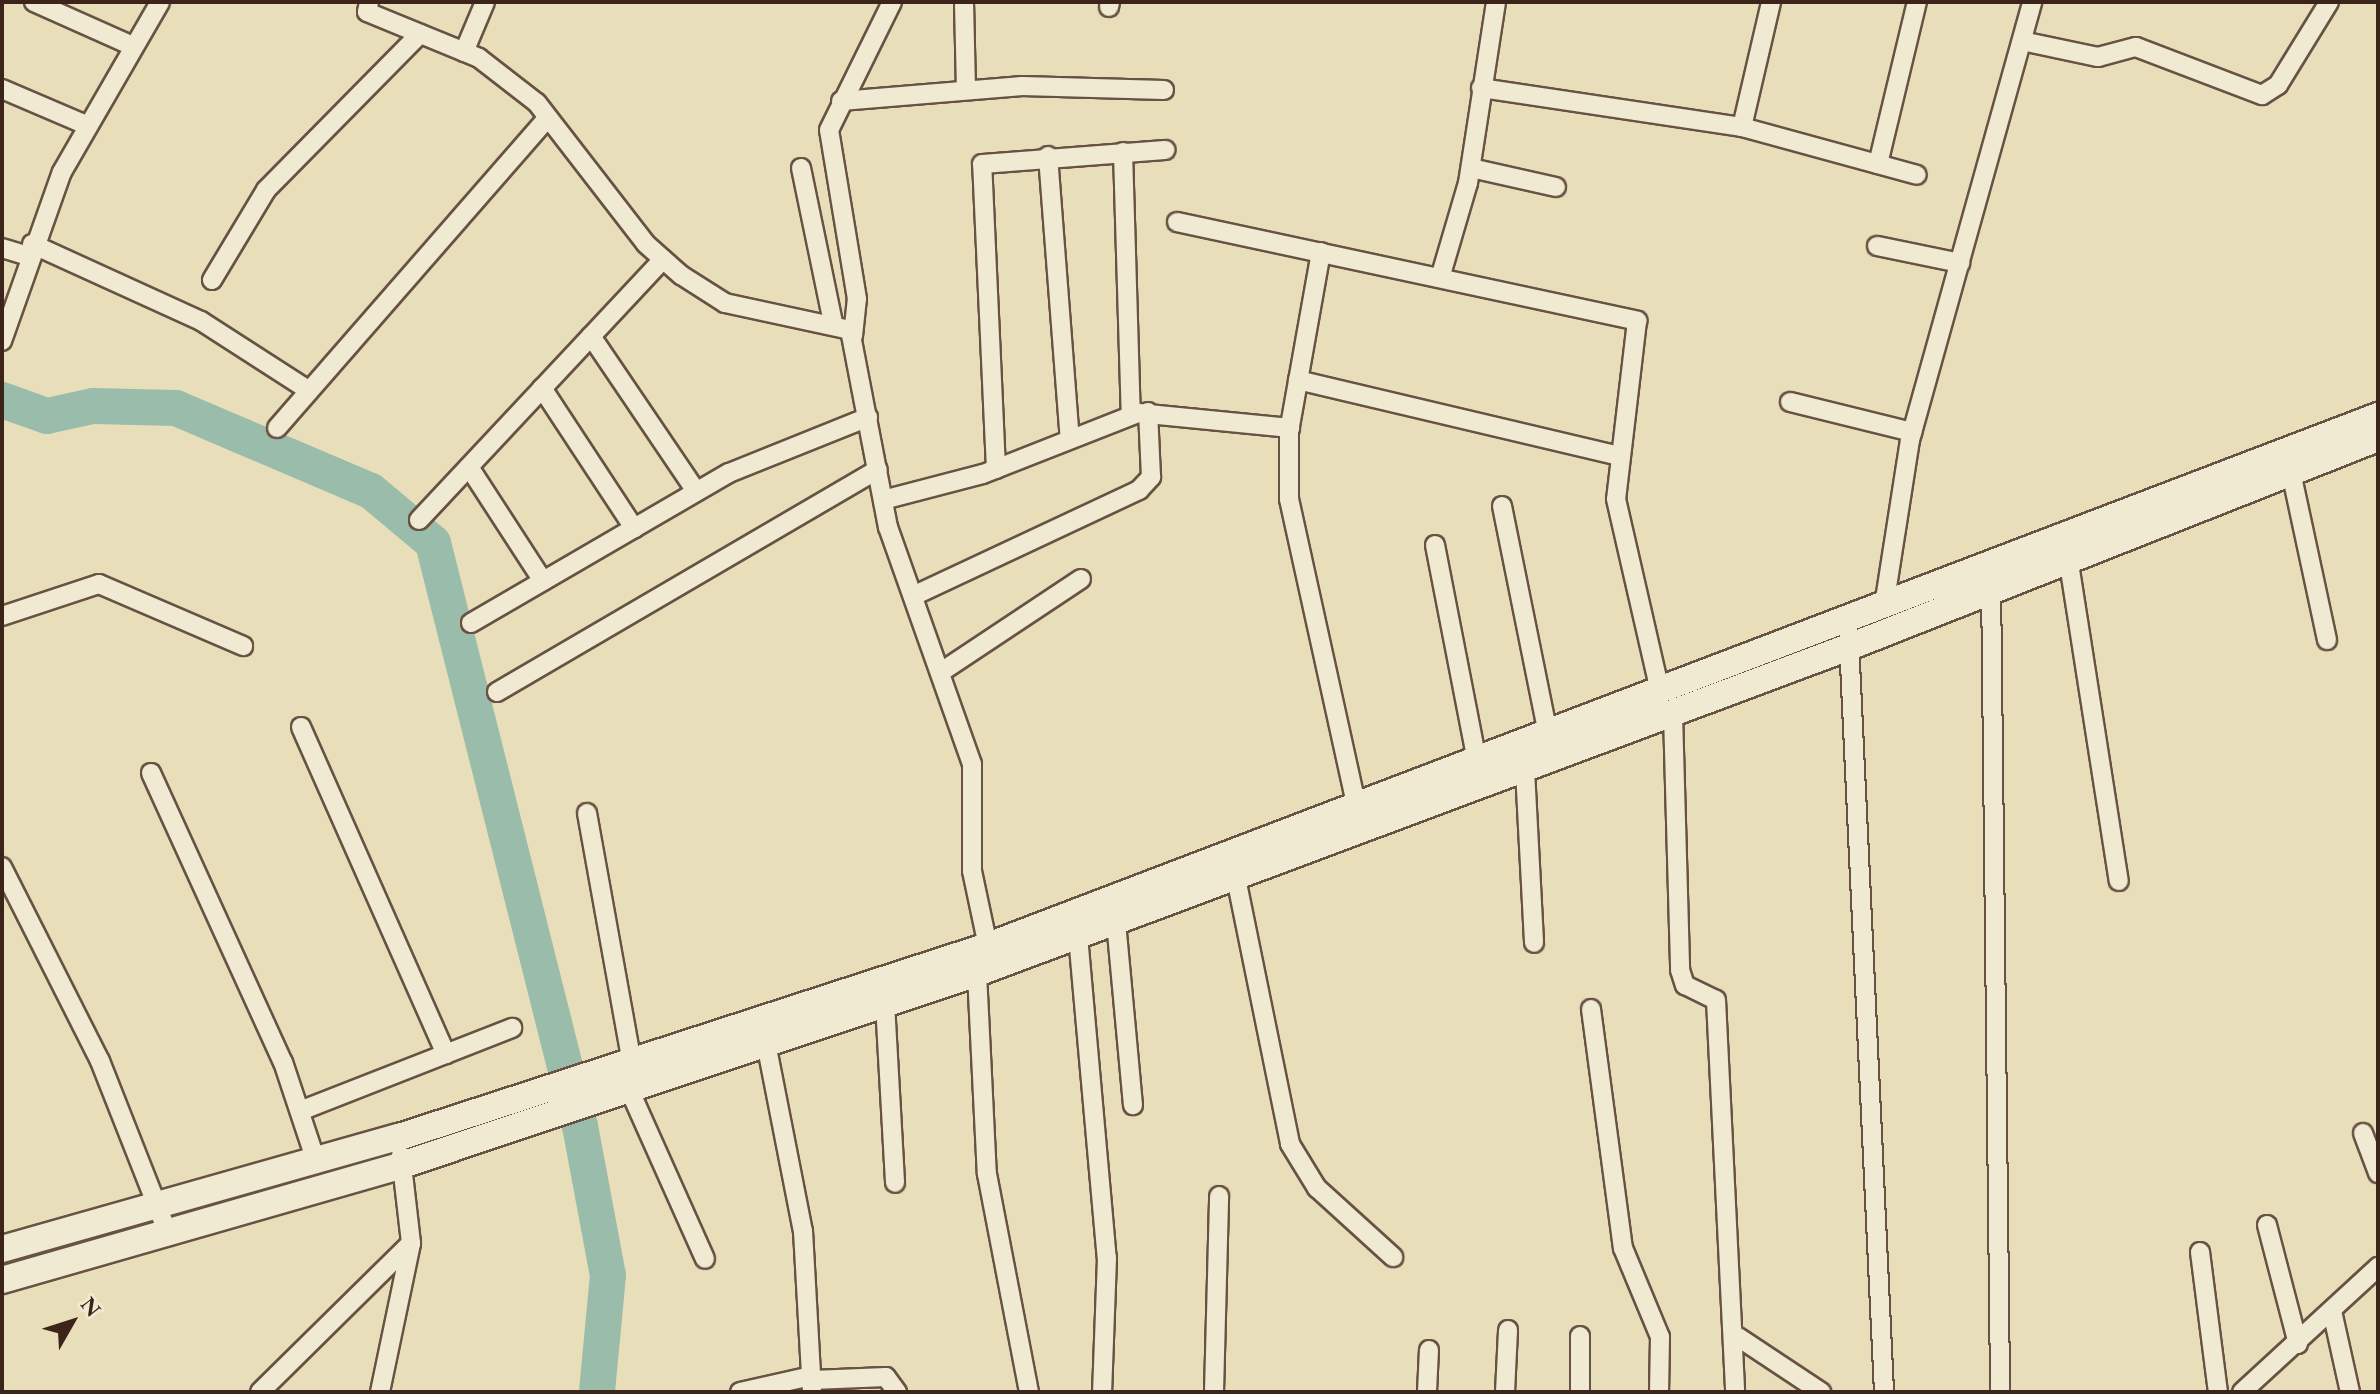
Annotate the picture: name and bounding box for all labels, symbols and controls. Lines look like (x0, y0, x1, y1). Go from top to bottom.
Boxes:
north arrow (32, 1282, 112, 1362)
text: N (74, 1291, 108, 1323)

